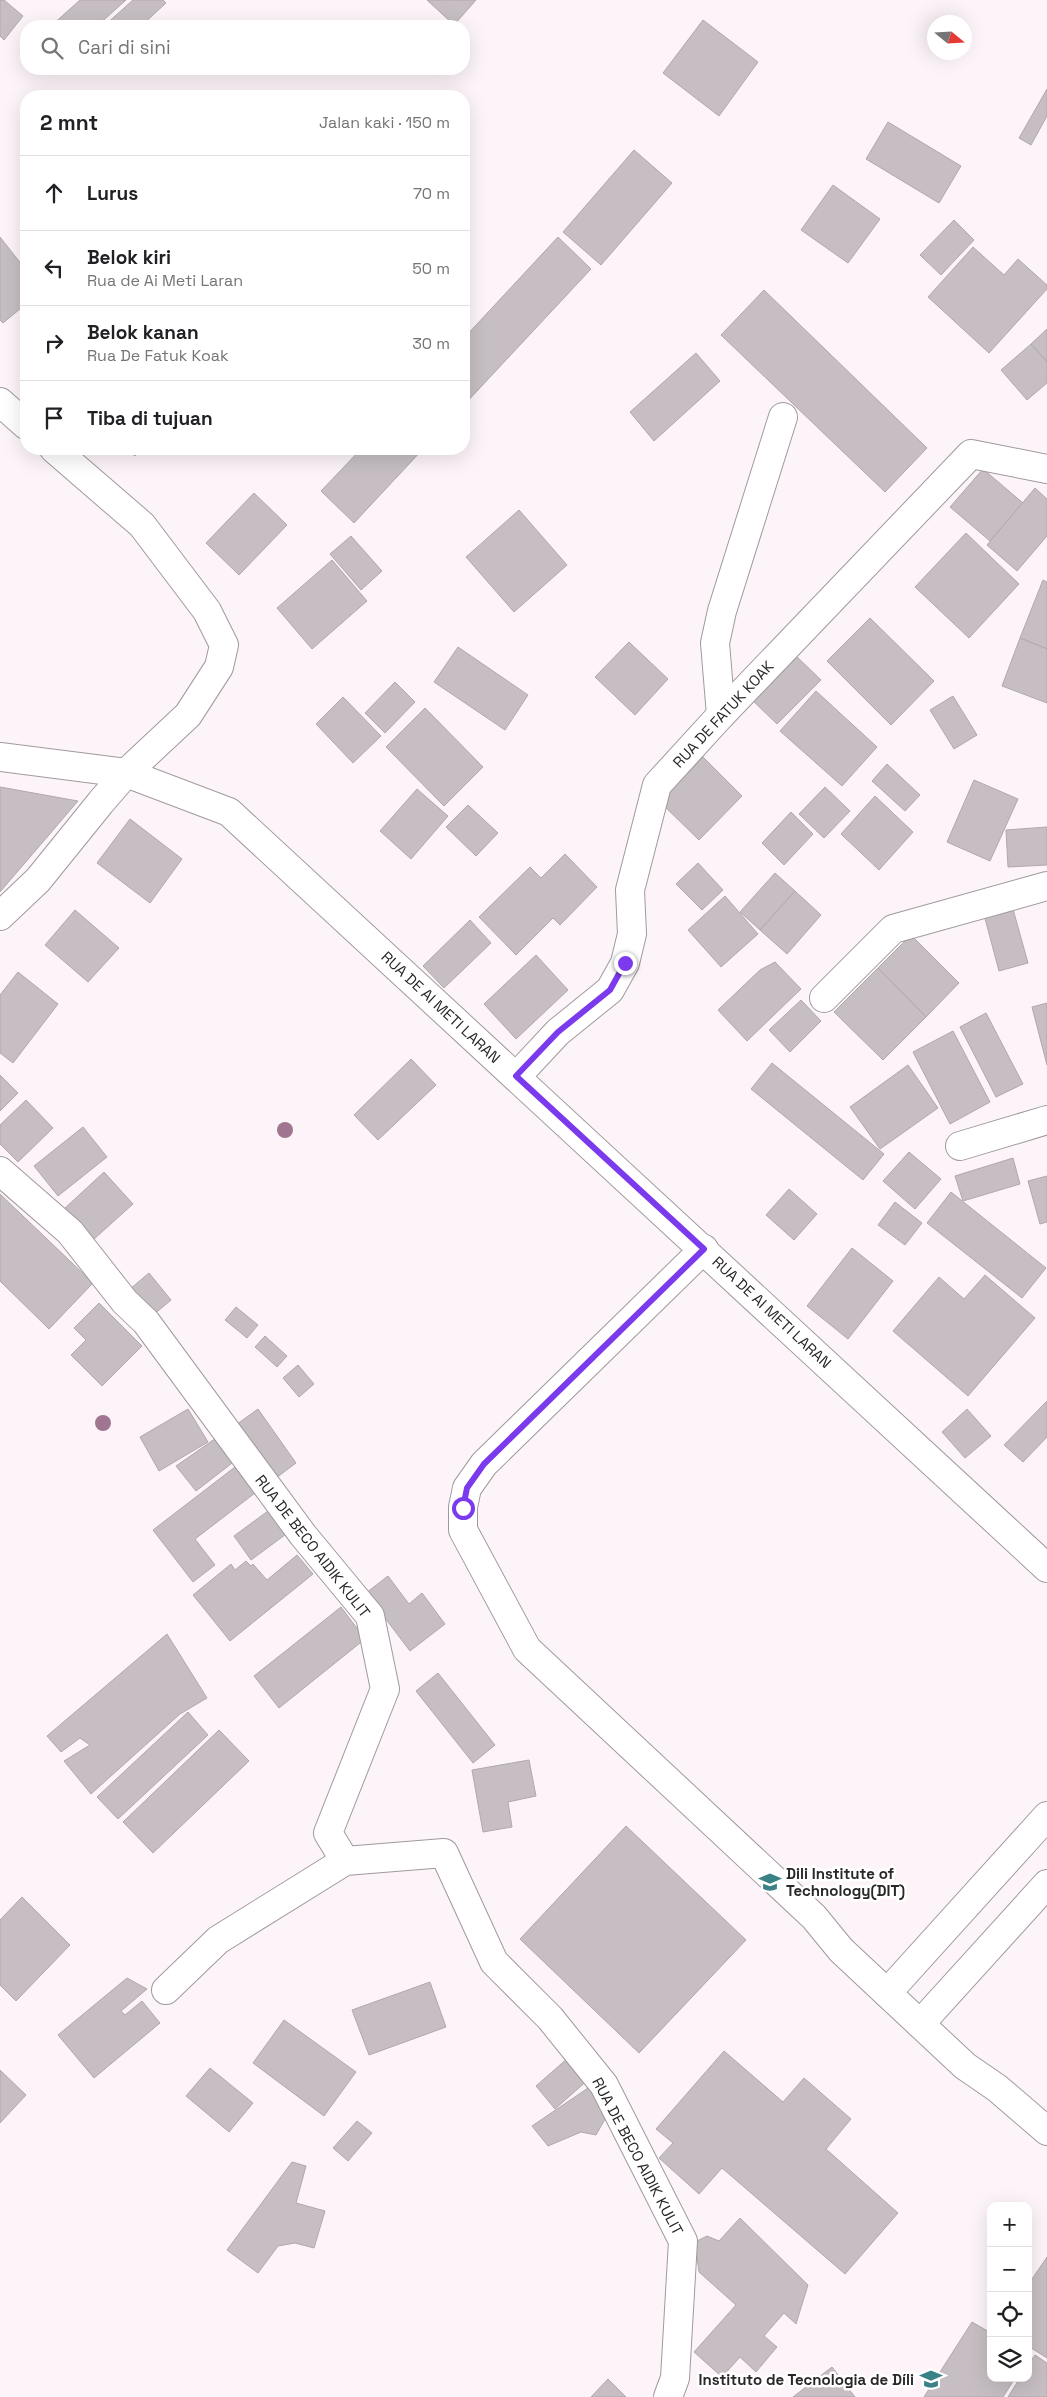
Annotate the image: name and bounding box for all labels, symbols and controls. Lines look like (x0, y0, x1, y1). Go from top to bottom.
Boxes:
north arrow (927, 15, 972, 60)
search box (20, 20, 470, 75)
icon: search (38, 34, 66, 62)
text: Cari di sini (78, 35, 171, 60)
text: 2 mnt (40, 109, 98, 136)
text: Jalan kaki · 150 m (319, 112, 450, 133)
icon: ahead (40, 179, 68, 207)
text: Lurus (87, 181, 138, 206)
text: 70 m (413, 183, 450, 204)
text: Belok kiri (87, 245, 171, 270)
icon: left (40, 254, 68, 282)
text: 50 m (412, 258, 450, 279)
text: Rua de Ai Meti Laran (87, 270, 243, 291)
text: Belok kanan (87, 320, 199, 345)
icon: right (40, 329, 68, 357)
text: 30 m (412, 333, 450, 354)
text: Rua De Fatuk Koak (87, 345, 229, 366)
icon: arrive (40, 404, 68, 432)
text: Tiba di tujuan (87, 406, 213, 431)
street label: RUA DE FATUK KOAK (669, 657, 777, 771)
street label: RUA DE AI METI LARAN (378, 947, 504, 1067)
route end (614, 952, 637, 975)
street label: RUA DE AI METI LARAN (709, 1252, 835, 1372)
street label: RUA DE BECO AIDIK KULIT (251, 1471, 375, 1621)
route start (452, 1497, 475, 1520)
place label: Dili Institute of Technology(DIT) (786, 1864, 905, 1900)
school or university icon: Dili Institute of Technology(DIT) (757, 1869, 783, 1895)
street label: RUA DE BECO AIDIK KULIT (588, 2074, 688, 2238)
map controls (987, 2202, 1032, 2382)
button: + (987, 2202, 1032, 2247)
button: − (987, 2247, 1032, 2292)
button: locate (987, 2292, 1032, 2337)
button: layers (987, 2337, 1032, 2382)
school or university icon: Instituto de Tecnologia de Díli (918, 2366, 944, 2392)
place label: Instituto de Tecnologia de Díli (699, 2370, 914, 2389)

